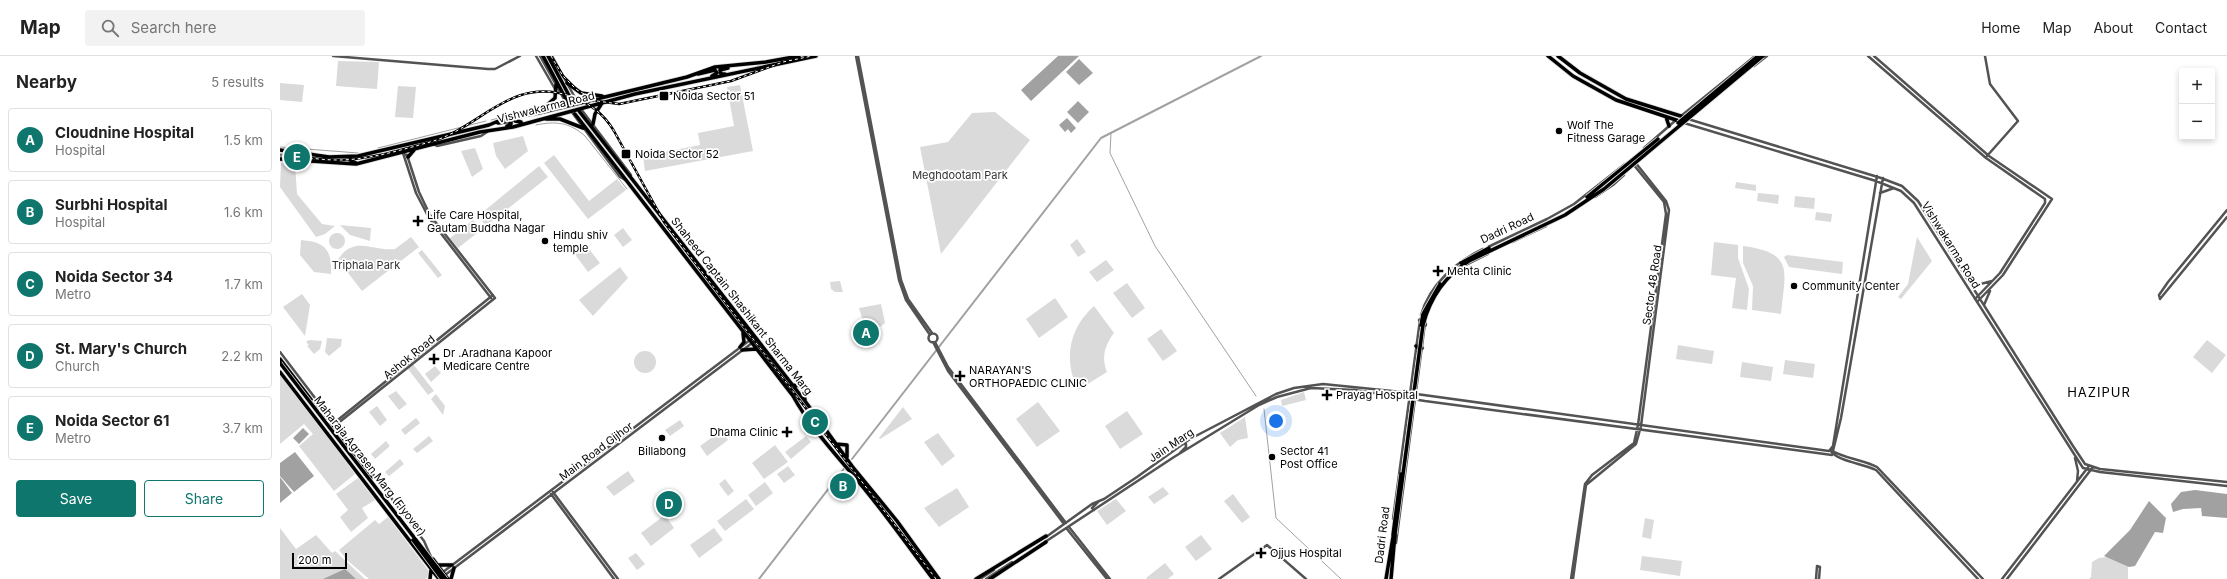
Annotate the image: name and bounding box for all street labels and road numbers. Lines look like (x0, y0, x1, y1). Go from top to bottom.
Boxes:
street label: Vishwakarma Road (496, 88, 596, 126)
street label: Vishwakarma Road (1919, 199, 1983, 291)
street label: Dadri Road (1478, 210, 1536, 246)
street label: Shaheed Captain Shashikant Sharma Marg (668, 214, 816, 398)
street label: Sector 48 Road (1639, 244, 1665, 326)
street label: Ashok Road (380, 332, 438, 382)
street label: Maharaja Agrasen Marg (Flyover) (311, 393, 429, 539)
street label: Main Road Gijhor (556, 419, 636, 483)
street label: Jain Marg (1146, 425, 1196, 465)
street label: Dadri Road (1372, 506, 1392, 564)

